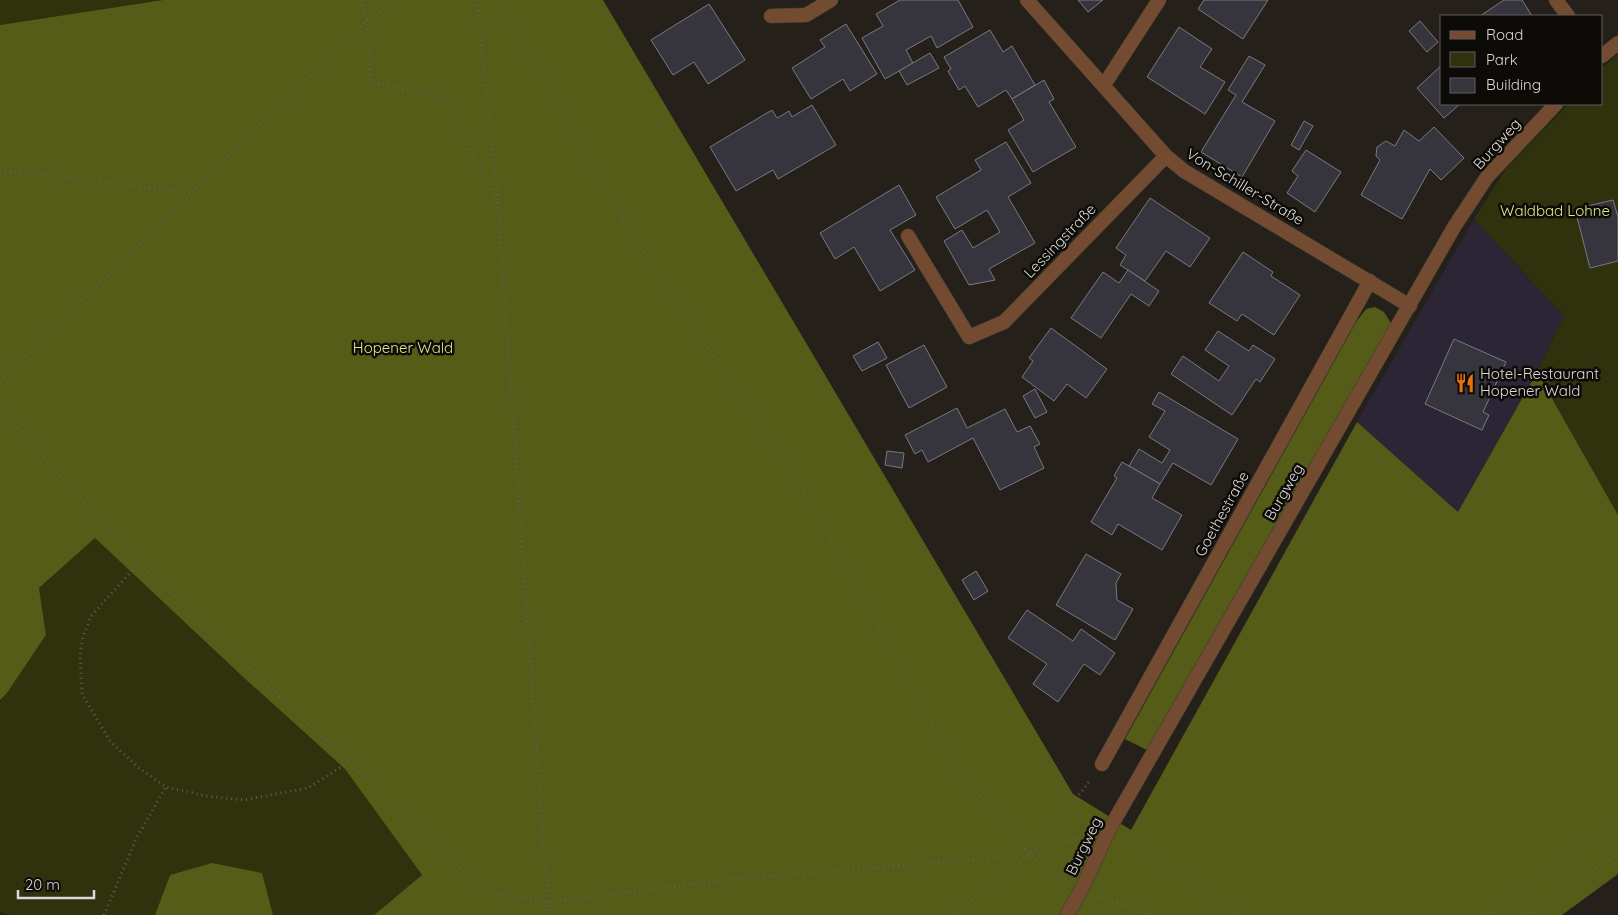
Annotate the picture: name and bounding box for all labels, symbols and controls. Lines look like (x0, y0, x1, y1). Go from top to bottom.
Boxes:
legend (1440, 15, 1603, 105)
text: Road (1486, 25, 1523, 44)
text: Park (1486, 50, 1518, 69)
text: Building (1486, 75, 1541, 94)
street label: Burgweg (1469, 114, 1525, 173)
street label: Von-Schiller-Straße (1183, 144, 1307, 229)
street label: Lessingstraße (1019, 200, 1100, 282)
park label: Waldbad Lohne (1500, 201, 1610, 220)
park label: Hopener Wald (353, 338, 453, 357)
place label: Hotel-Restaurant Hopener Wald (1480, 364, 1599, 400)
restaurant icon: Hotel-Restaurant Hopener Wald (1454, 372, 1476, 394)
street label: Burgweg (1260, 460, 1307, 523)
street label: Goethestraße (1190, 468, 1253, 560)
street label: Burgweg (1061, 814, 1106, 878)
scale bar (18, 868, 94, 900)
text: 20 m (25, 875, 60, 894)

